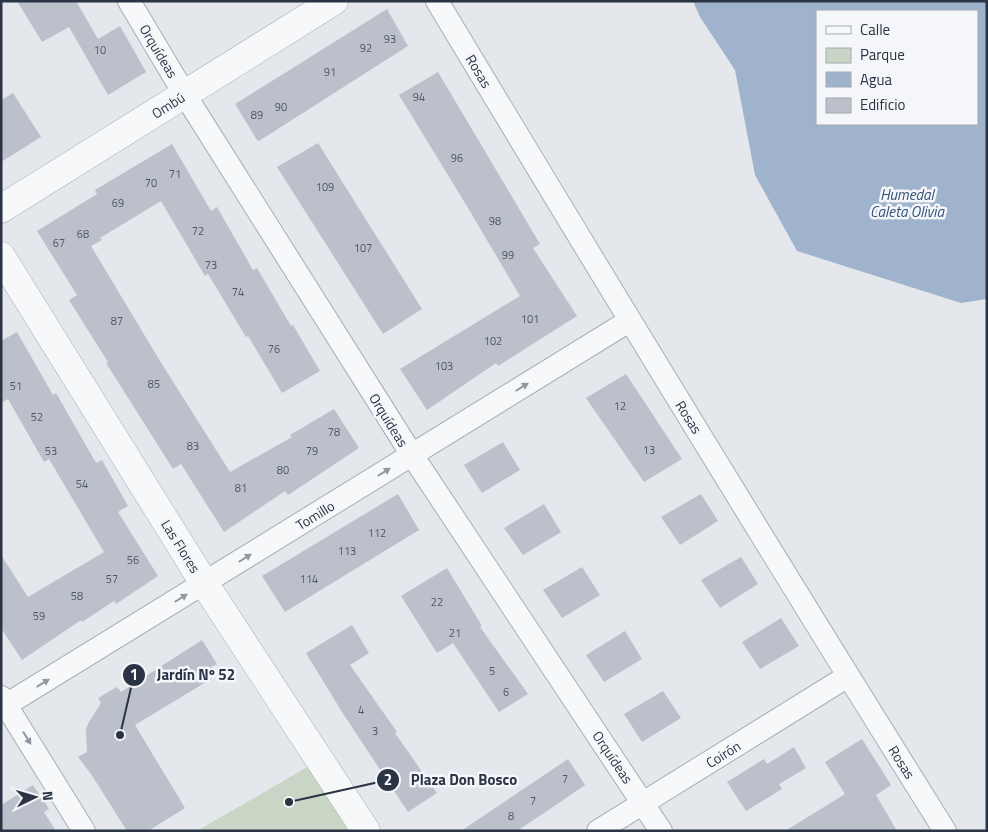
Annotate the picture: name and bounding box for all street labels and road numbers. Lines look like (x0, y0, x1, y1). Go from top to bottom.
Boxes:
street label: Orquídeas (135, 20, 183, 82)
street label: Rosas (461, 50, 497, 92)
street label: Ombú (147, 87, 189, 123)
street label: Orquídeas (364, 389, 414, 451)
street label: Rosas (671, 396, 707, 438)
street label: Tomillo (292, 495, 338, 535)
street label: Las Flores (156, 515, 206, 577)
street label: Orquídeas (588, 726, 638, 788)
street label: Coirón (702, 735, 744, 773)
street label: Rosas (884, 741, 920, 783)

